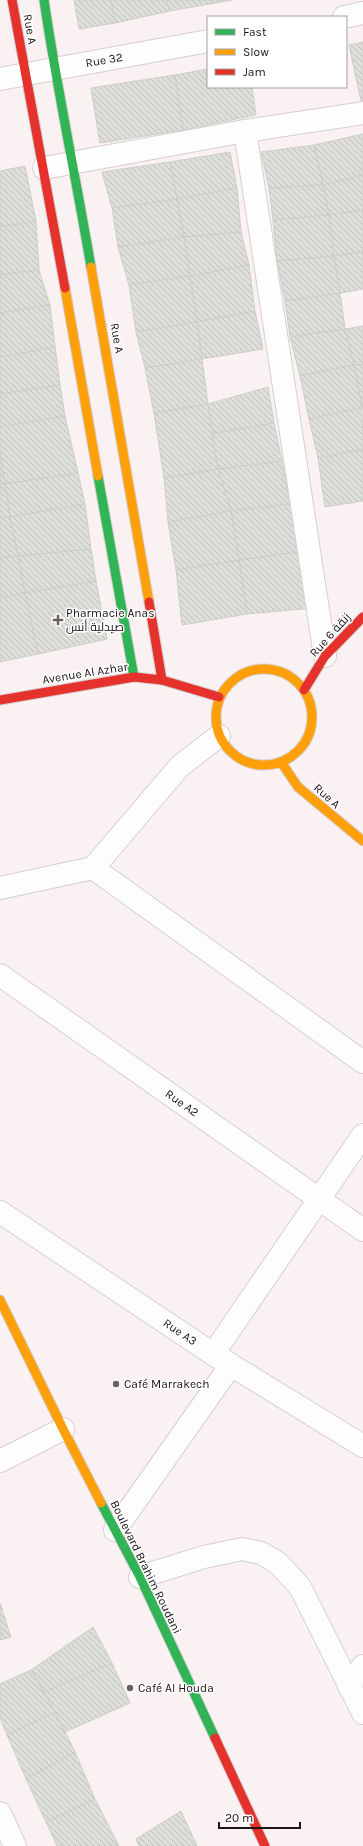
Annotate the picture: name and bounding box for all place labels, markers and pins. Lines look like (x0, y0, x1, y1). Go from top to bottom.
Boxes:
place label: Pharmacie Anas صيدلية أنس (66, 606, 155, 634)
marker: Pharmacie Anas صيدلية أنس (53, 615, 63, 625)
place label: Café Marrakech (124, 1377, 210, 1391)
marker: Café Marrakech (111, 1379, 121, 1389)
place label: Café Al Houda (138, 1681, 214, 1695)
marker: Café Al Houda (125, 1683, 135, 1693)

